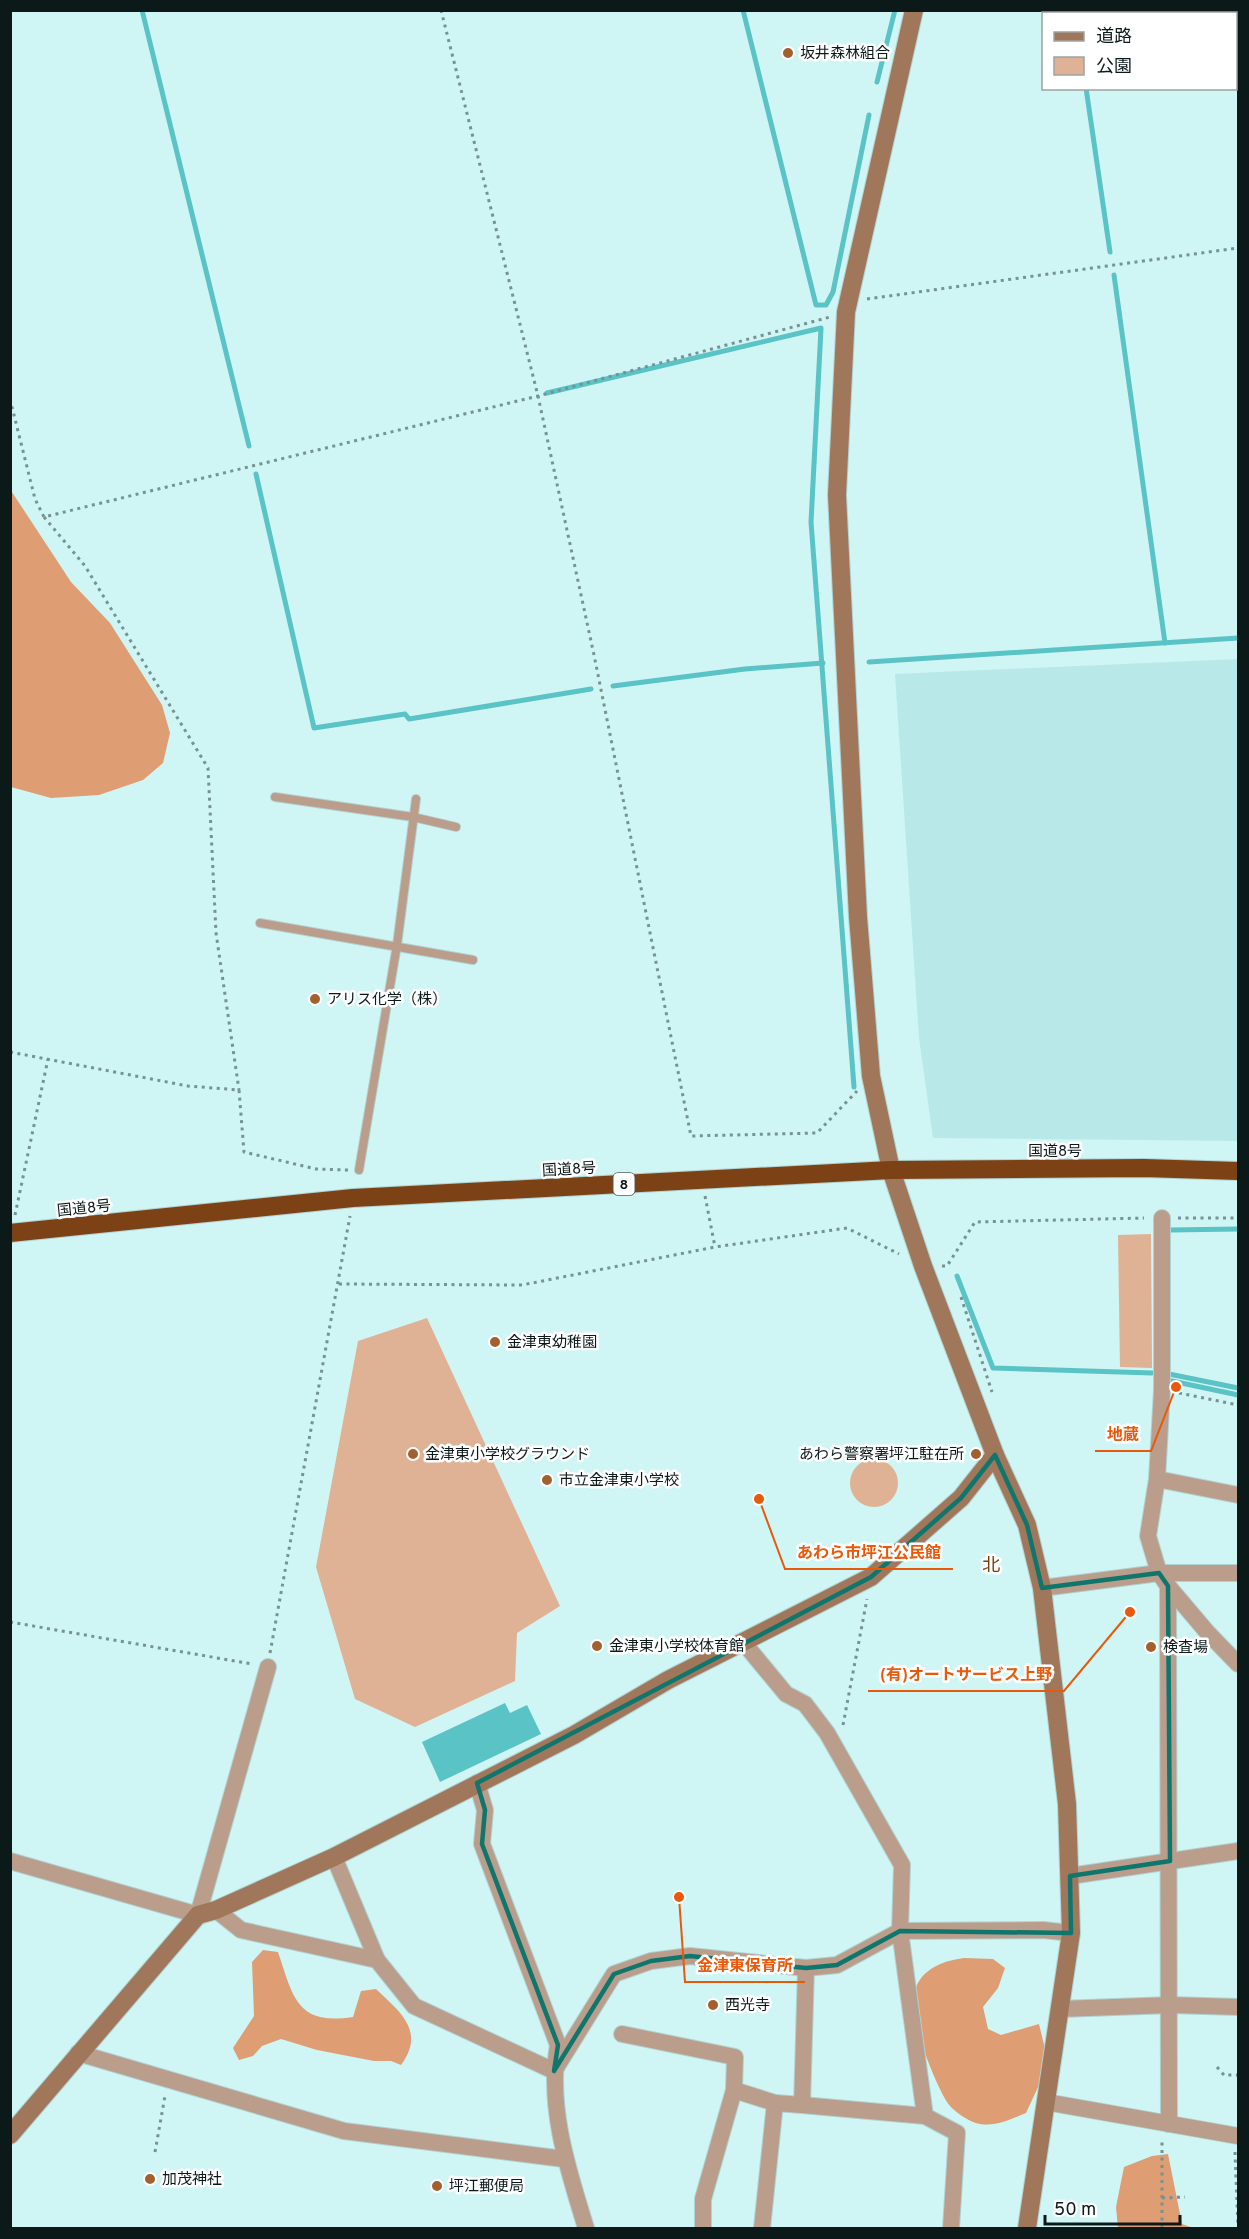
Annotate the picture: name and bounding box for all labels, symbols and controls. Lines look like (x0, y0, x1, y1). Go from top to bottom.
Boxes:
legend (1042, 12, 1237, 90)
text: 道路 (1096, 26, 1132, 49)
place label: 坂井森林組合 (800, 44, 890, 64)
marker: 坂井森林組合 (781, 46, 795, 60)
text: 公園 (1096, 56, 1132, 79)
place label: アリス化学（株） (327, 991, 447, 1010)
marker: アリス化学（株） (308, 992, 322, 1006)
street label: 国道8号 (1028, 1143, 1082, 1162)
street label: 国道8号 (542, 1160, 597, 1181)
road number: 8 (614, 1173, 634, 1195)
street label: 国道8号 (56, 1197, 112, 1222)
place label: 金津東幼稚園 (507, 1334, 597, 1353)
marker: 金津東幼稚園 (488, 1335, 502, 1349)
callout: 地蔵 (1095, 1417, 1151, 1451)
text: 地蔵 (1107, 1426, 1139, 1446)
place label: 金津東小学校グラウンド (425, 1446, 590, 1465)
place label: あわら警察署坪江駐在所 (799, 1446, 964, 1465)
marker: 金津東小学校グラウンド (406, 1447, 420, 1461)
marker: あわら警察署坪江駐在所 (969, 1447, 983, 1461)
place label: 市立金津東小学校 (559, 1472, 679, 1491)
marker: 市立金津東小学校 (540, 1473, 554, 1487)
callout: あわら市坪江公民館 (785, 1535, 953, 1569)
text: あわら市坪江公民館 (797, 1544, 941, 1564)
district label: 北 (982, 1555, 1000, 1578)
place label: 金津東小学校体育館 (609, 1638, 744, 1657)
marker: 金津東小学校体育館 (590, 1639, 604, 1653)
place label: 検査場 (1163, 1639, 1208, 1658)
marker: 検査場 (1144, 1640, 1158, 1654)
callout: (有)オートサービス上野 (868, 1657, 1064, 1691)
text: (有)オートサービス上野 (880, 1666, 1052, 1686)
callout: 金津東保育所 (685, 1948, 805, 1982)
text: 金津東保育所 (697, 1957, 793, 1977)
place label: 西光寺 (725, 1997, 770, 2016)
marker: 西光寺 (706, 1998, 720, 2012)
place label: 加茂神社 (162, 2171, 222, 2190)
marker: 加茂神社 (143, 2172, 157, 2186)
place label: 坪江郵便局 (449, 2178, 524, 2197)
marker: 坪江郵便局 (430, 2179, 444, 2193)
scale bar (1045, 2188, 1180, 2226)
text: 50 m (1054, 2199, 1096, 2222)

